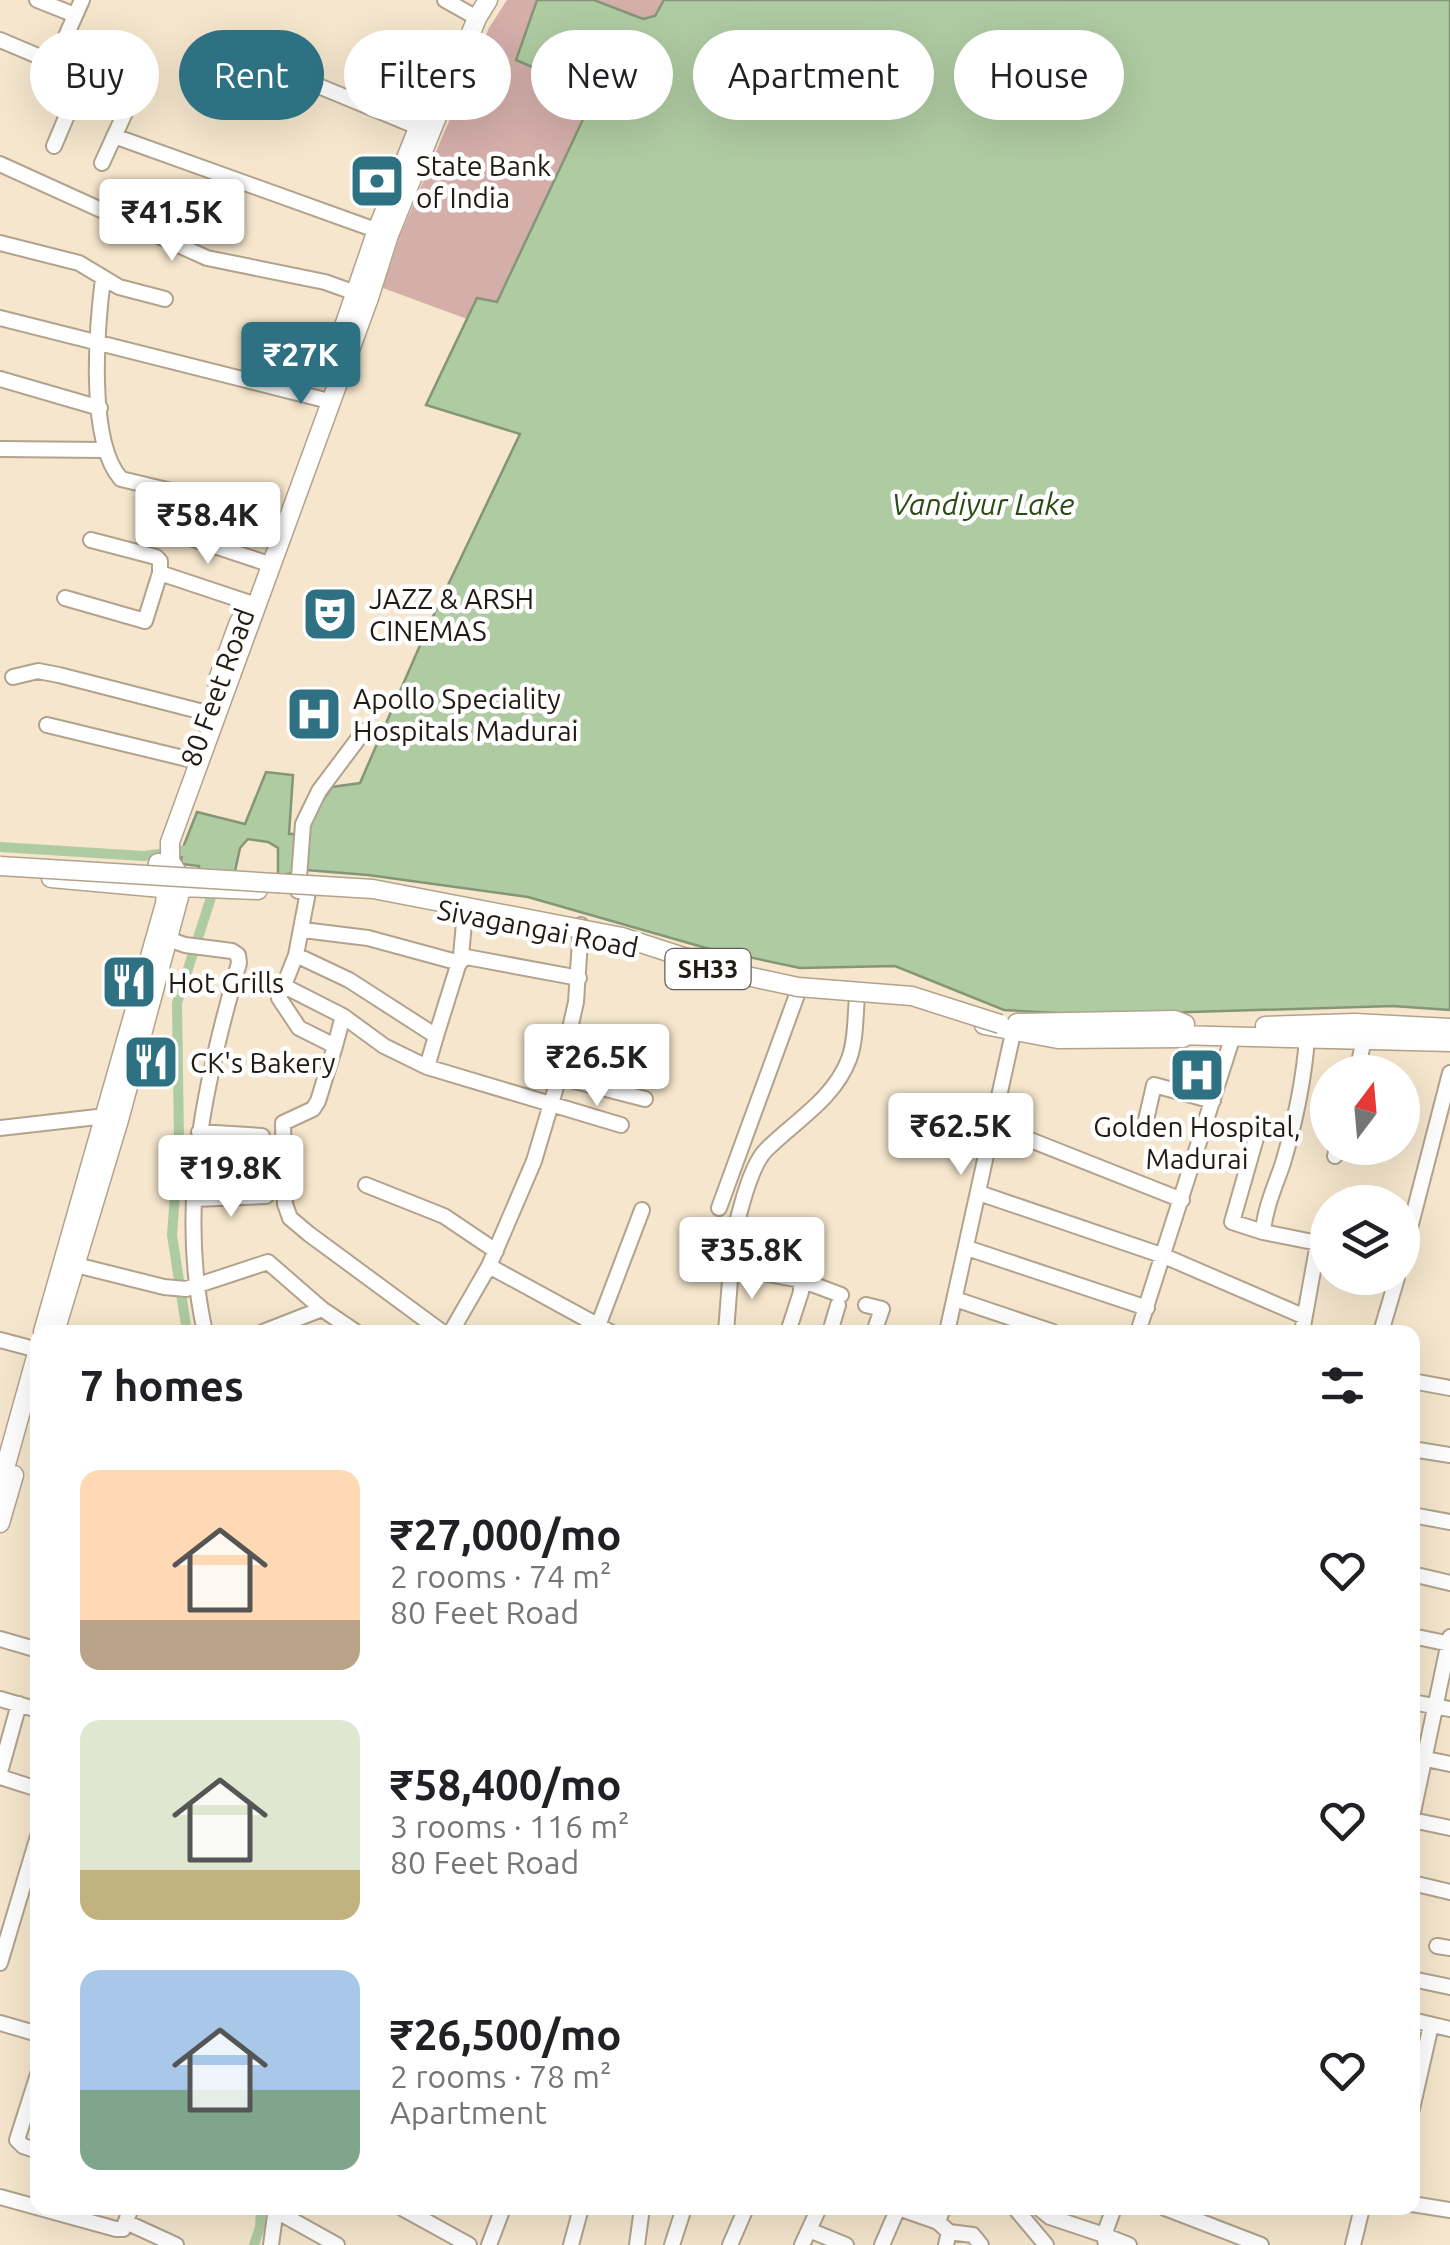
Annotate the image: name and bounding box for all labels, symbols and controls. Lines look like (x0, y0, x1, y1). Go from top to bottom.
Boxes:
chip: Buy (30, 30, 159, 120)
chip: Rent (179, 30, 324, 120)
chip: Filters (344, 30, 511, 120)
chip: New (531, 30, 673, 120)
chip: Apartment (693, 30, 934, 120)
chip: House (954, 30, 1124, 120)
place label: State Bank of India (416, 150, 551, 213)
bank icon: State Bank of India (347, 151, 407, 211)
pin: ₹41.5K (91, 179, 253, 264)
text: ₹41.5K (121, 193, 223, 229)
pin: ₹27K (242, 322, 360, 407)
text: ₹27K (263, 336, 339, 372)
pin: ₹58.4K (127, 482, 289, 567)
water label: Vandiyur Lake (892, 487, 1074, 521)
text: ₹58.4K (157, 496, 259, 532)
place label: JAZZ & ARSH CINEMAS (369, 583, 534, 646)
theatre icon: JAZZ & ARSH CINEMAS (300, 584, 360, 644)
street label: 80 Feet Road (174, 604, 260, 770)
place label: Apollo Speciality Hospitals Madurai (353, 683, 578, 746)
hospital icon: Apollo Speciality Hospitals Madurai (284, 684, 344, 744)
street label: Sivagangai Road (435, 893, 641, 963)
road number: SH33 (666, 949, 750, 989)
restaurant icon: Hot Grills (99, 952, 159, 1012)
place label: Hot Grills (168, 967, 284, 998)
pin: ₹26.5K (516, 1024, 678, 1109)
restaurant icon: CK's Bakery (121, 1032, 181, 1092)
text: ₹26.5K (546, 1038, 648, 1074)
hospital icon: Golden Hospital, Madurai (1167, 1045, 1227, 1105)
place label: CK's Bakery (190, 1047, 336, 1078)
north arrow (1310, 1055, 1420, 1165)
map controls (1310, 1055, 1420, 1295)
pin: ₹62.5K (880, 1093, 1042, 1178)
text: ₹62.5K (910, 1107, 1012, 1143)
place label: Golden Hospital, Madurai (1093, 1111, 1301, 1174)
pin: ₹19.8K (150, 1135, 312, 1220)
text: ₹19.8K (180, 1149, 282, 1185)
button: layers (1310, 1185, 1420, 1295)
pin: ₹35.8K (671, 1217, 833, 1302)
text: ₹35.8K (701, 1231, 803, 1267)
icon: filters (1315, 1358, 1370, 1413)
text: 7 homes (80, 1362, 244, 1409)
icon: home (160, 1510, 280, 1630)
text: ₹27,000/mo (390, 1511, 622, 1558)
icon: heart (1315, 1543, 1370, 1598)
text: 2 rooms · 74 m² (390, 1558, 611, 1594)
text: 80 Feet Road (390, 1594, 579, 1630)
icon: home (160, 1760, 280, 1880)
text: ₹58,400/mo (390, 1761, 622, 1808)
icon: heart (1315, 1793, 1370, 1848)
text: 3 rooms · 116 m² (390, 1808, 630, 1844)
text: 80 Feet Road (390, 1844, 579, 1880)
icon: home (160, 2010, 280, 2130)
text: ₹26,500/mo (390, 2011, 622, 2058)
icon: heart (1315, 2043, 1370, 2098)
text: 2 rooms · 78 m² (390, 2058, 611, 2094)
text: Apartment (390, 2094, 547, 2130)

